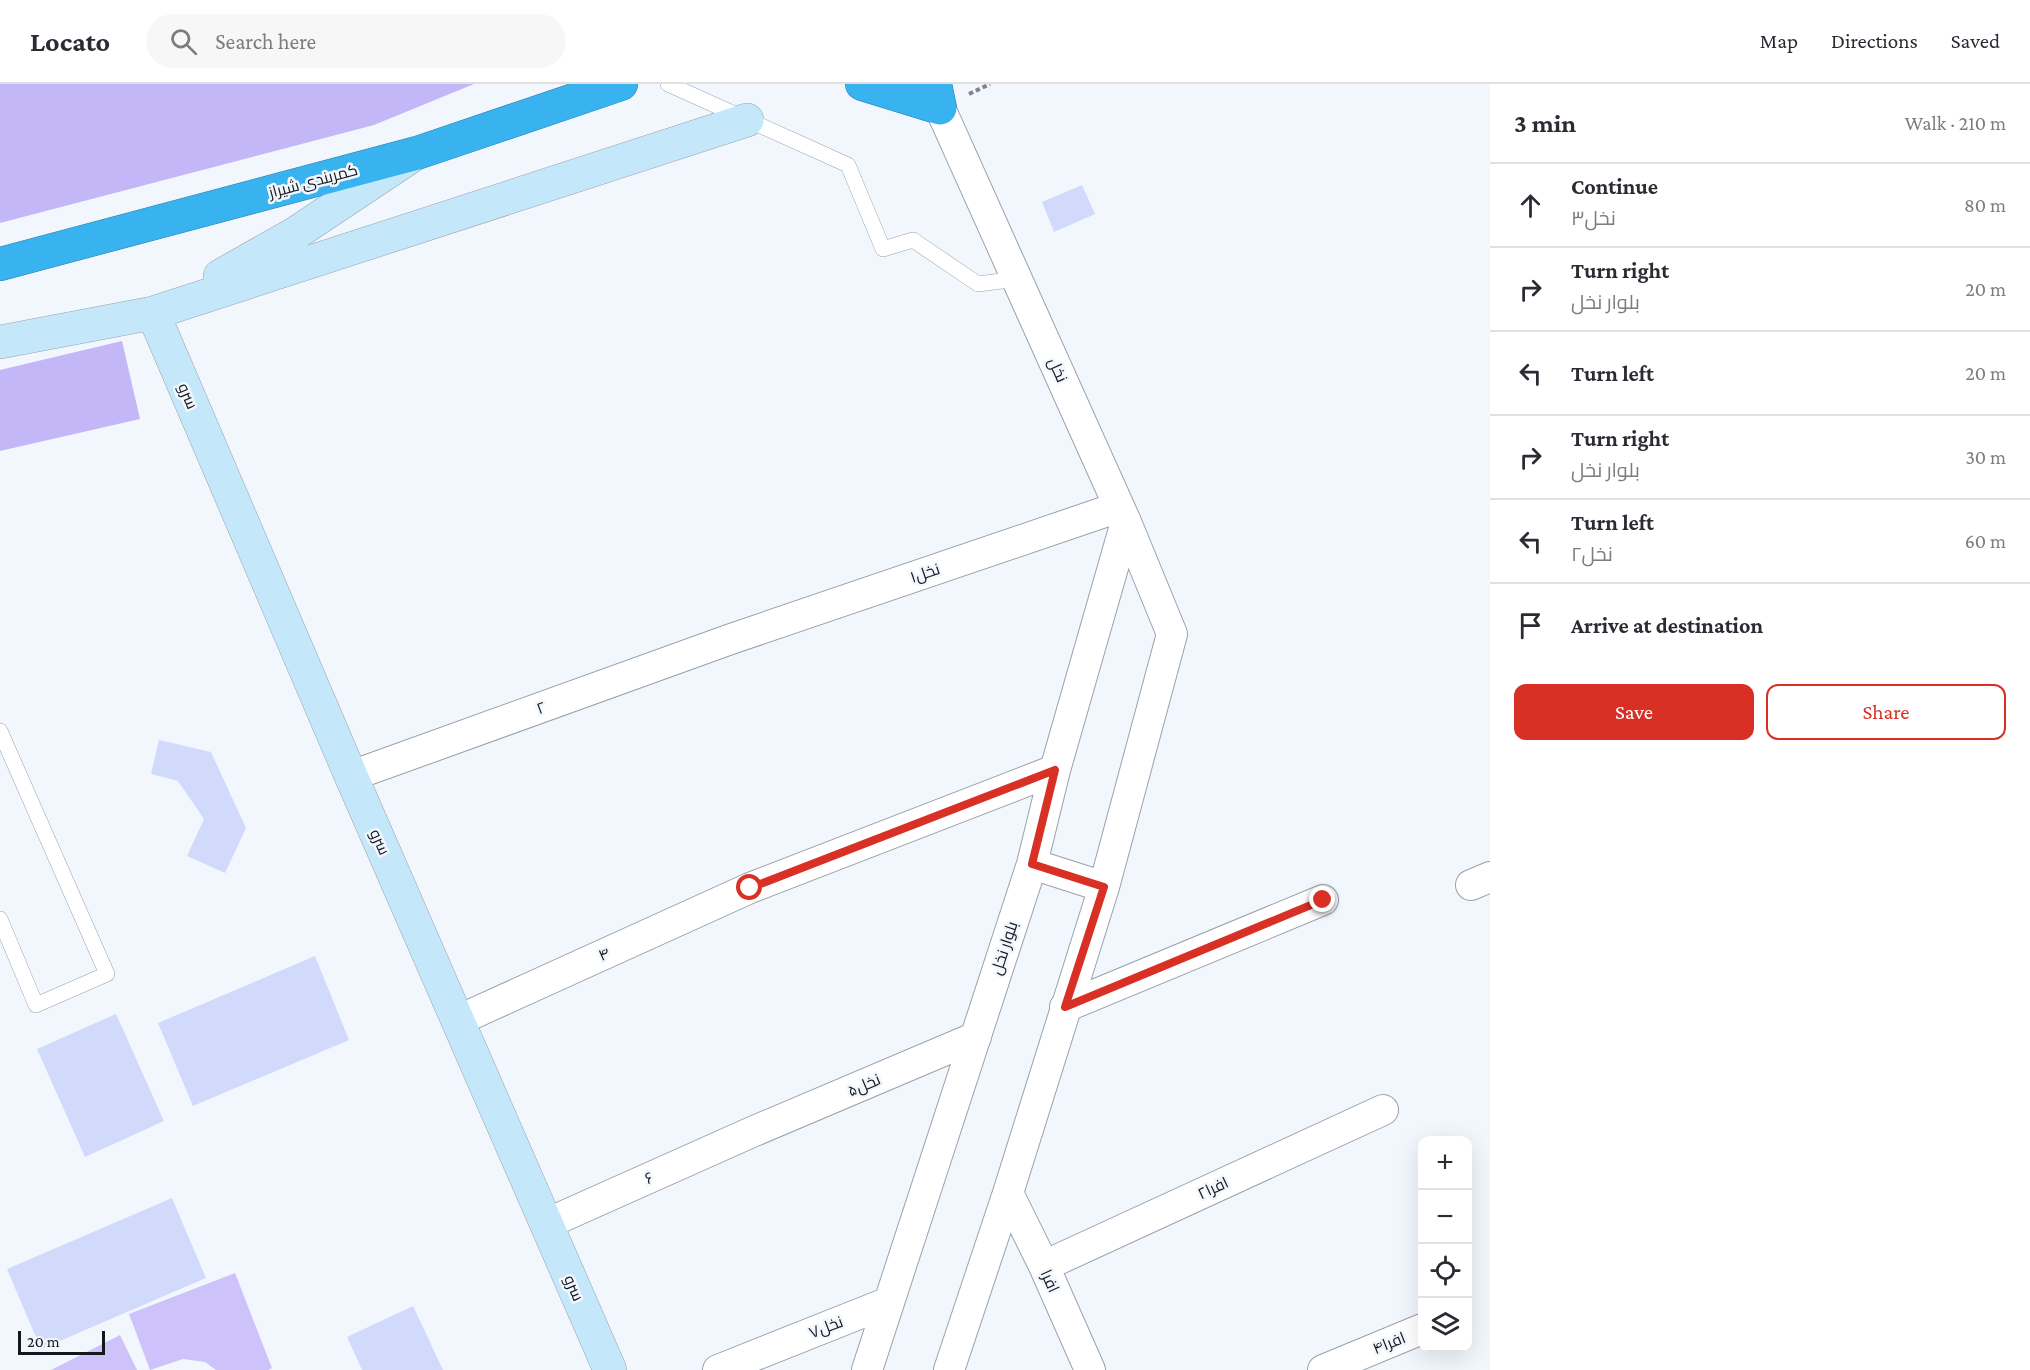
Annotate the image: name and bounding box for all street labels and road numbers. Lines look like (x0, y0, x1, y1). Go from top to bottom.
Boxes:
street label: کمربندی شیراز (266, 161, 360, 203)
street label: نخل (1043, 355, 1071, 386)
street label: سرو (174, 380, 201, 412)
street label: نخل۱ (908, 560, 943, 588)
street label: ۲ (534, 699, 548, 717)
street label: سرو (366, 826, 393, 858)
street label: بلوار نخل (987, 919, 1022, 977)
street label: ۴ (596, 944, 612, 964)
street label: نخل۵ (845, 1071, 884, 1101)
street label: ۶ (642, 1169, 656, 1187)
street label: ۲افرا (1195, 1174, 1231, 1203)
street label: افرا (1037, 1267, 1062, 1295)
street label: سرو (560, 1272, 587, 1304)
street label: نخل۷ (807, 1313, 846, 1343)
street label: ۴افرا (1370, 1329, 1408, 1358)

